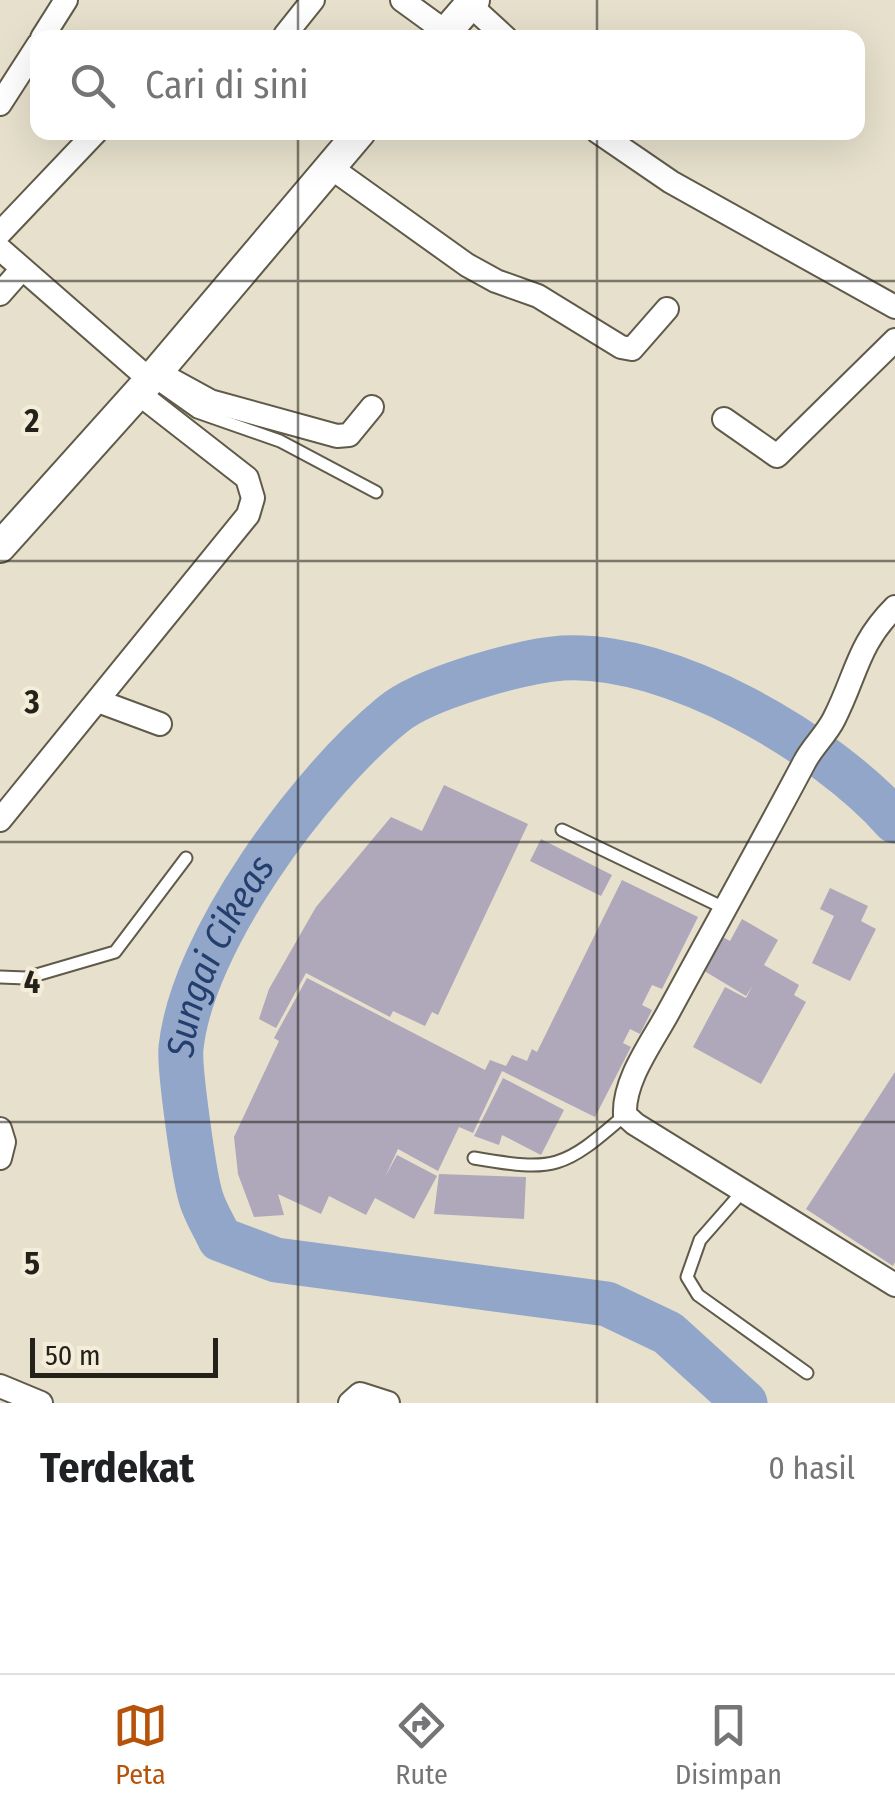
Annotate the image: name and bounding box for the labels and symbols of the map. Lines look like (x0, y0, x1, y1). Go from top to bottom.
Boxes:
text: 2 (24, 402, 40, 440)
text: 3 (23, 683, 40, 721)
water label: Sungai Cikeas (157, 846, 284, 1060)
text: 4 (24, 963, 40, 1001)
text: 5 (24, 1244, 40, 1282)
scale bar (30, 1333, 218, 1378)

